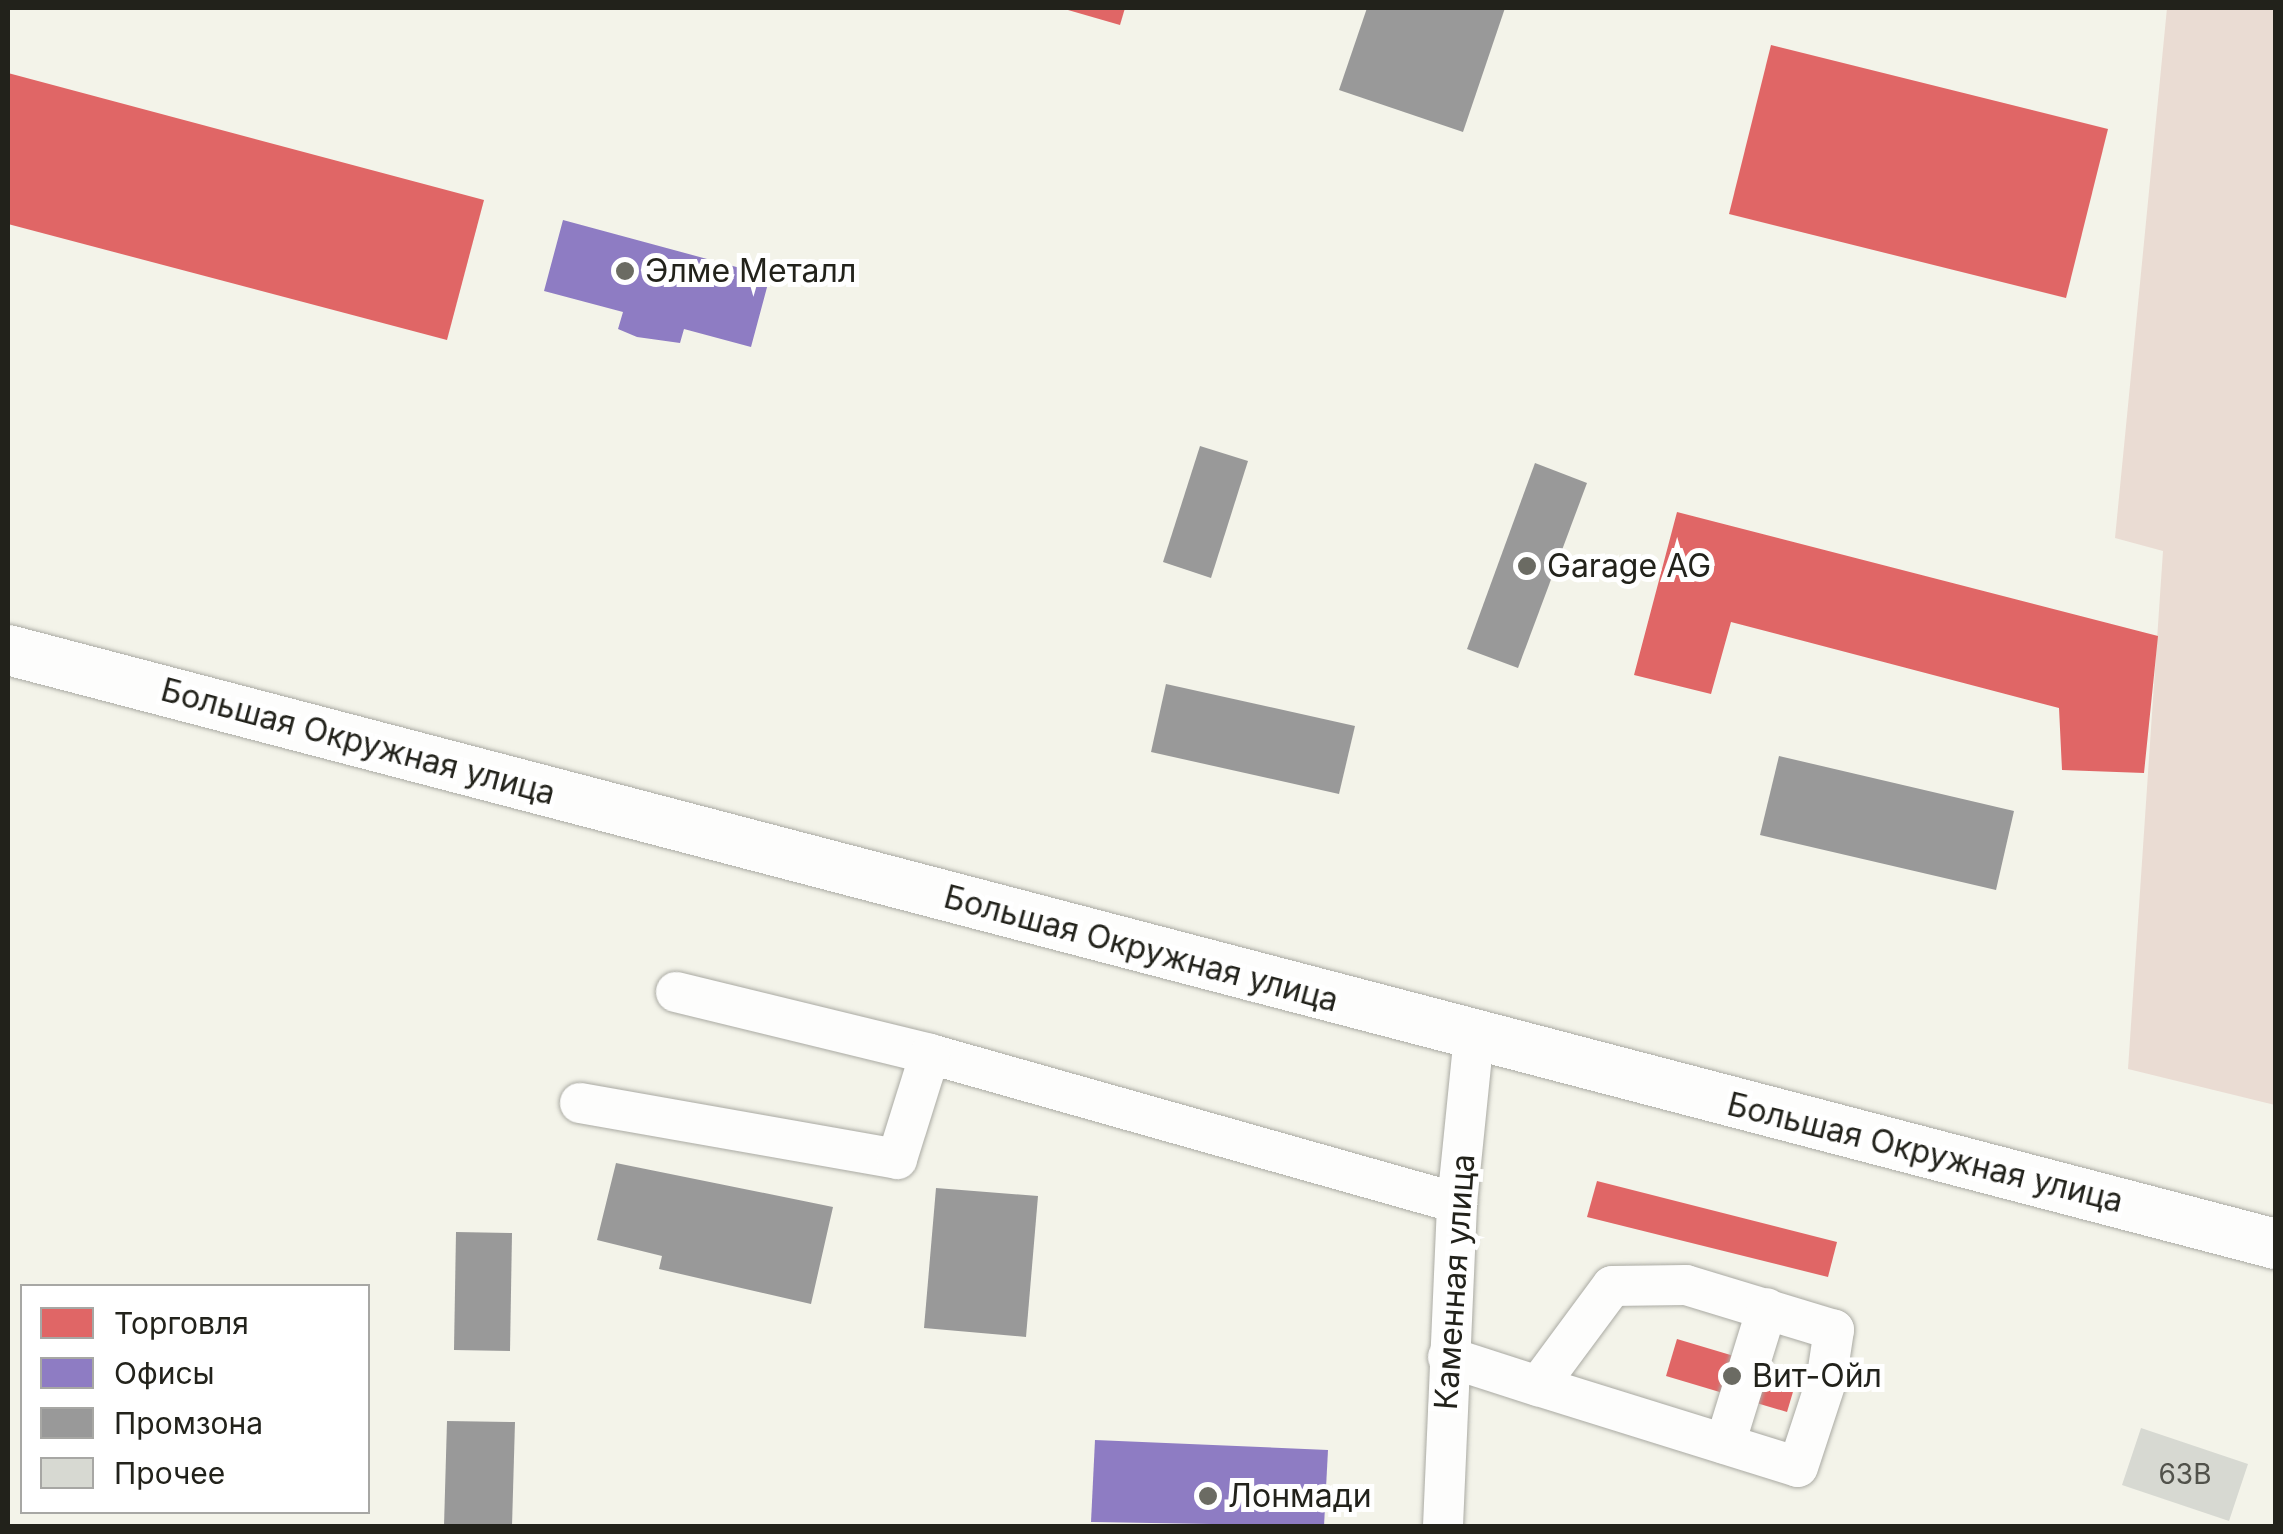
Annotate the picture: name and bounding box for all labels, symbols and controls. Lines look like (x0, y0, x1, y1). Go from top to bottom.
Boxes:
place label: Элме Металл (645, 252, 856, 290)
marker: Элме Металл (614, 260, 636, 282)
place label: Garage AG (1547, 547, 1711, 585)
marker: Garage AG (1516, 555, 1538, 577)
street label: Большая Окружная улица (157, 671, 559, 813)
street label: Большая Окружная улица (940, 878, 1342, 1020)
street label: Большая Окружная улица (1723, 1085, 2127, 1221)
street label: Каменная улица (1427, 1153, 1483, 1411)
legend (20, 1284, 370, 1514)
text: Торговля (114, 1305, 249, 1341)
text: Офисы (114, 1355, 215, 1391)
place label: Вит-Ойл (1752, 1357, 1882, 1395)
marker: Вит-Ойл (1721, 1365, 1743, 1387)
text: Промзона (114, 1405, 263, 1441)
text: Прочее (114, 1455, 225, 1491)
house number: 63В (2159, 1457, 2211, 1491)
place label: Лонмади (1228, 1477, 1372, 1515)
marker: Лонмади (1197, 1485, 1219, 1507)

